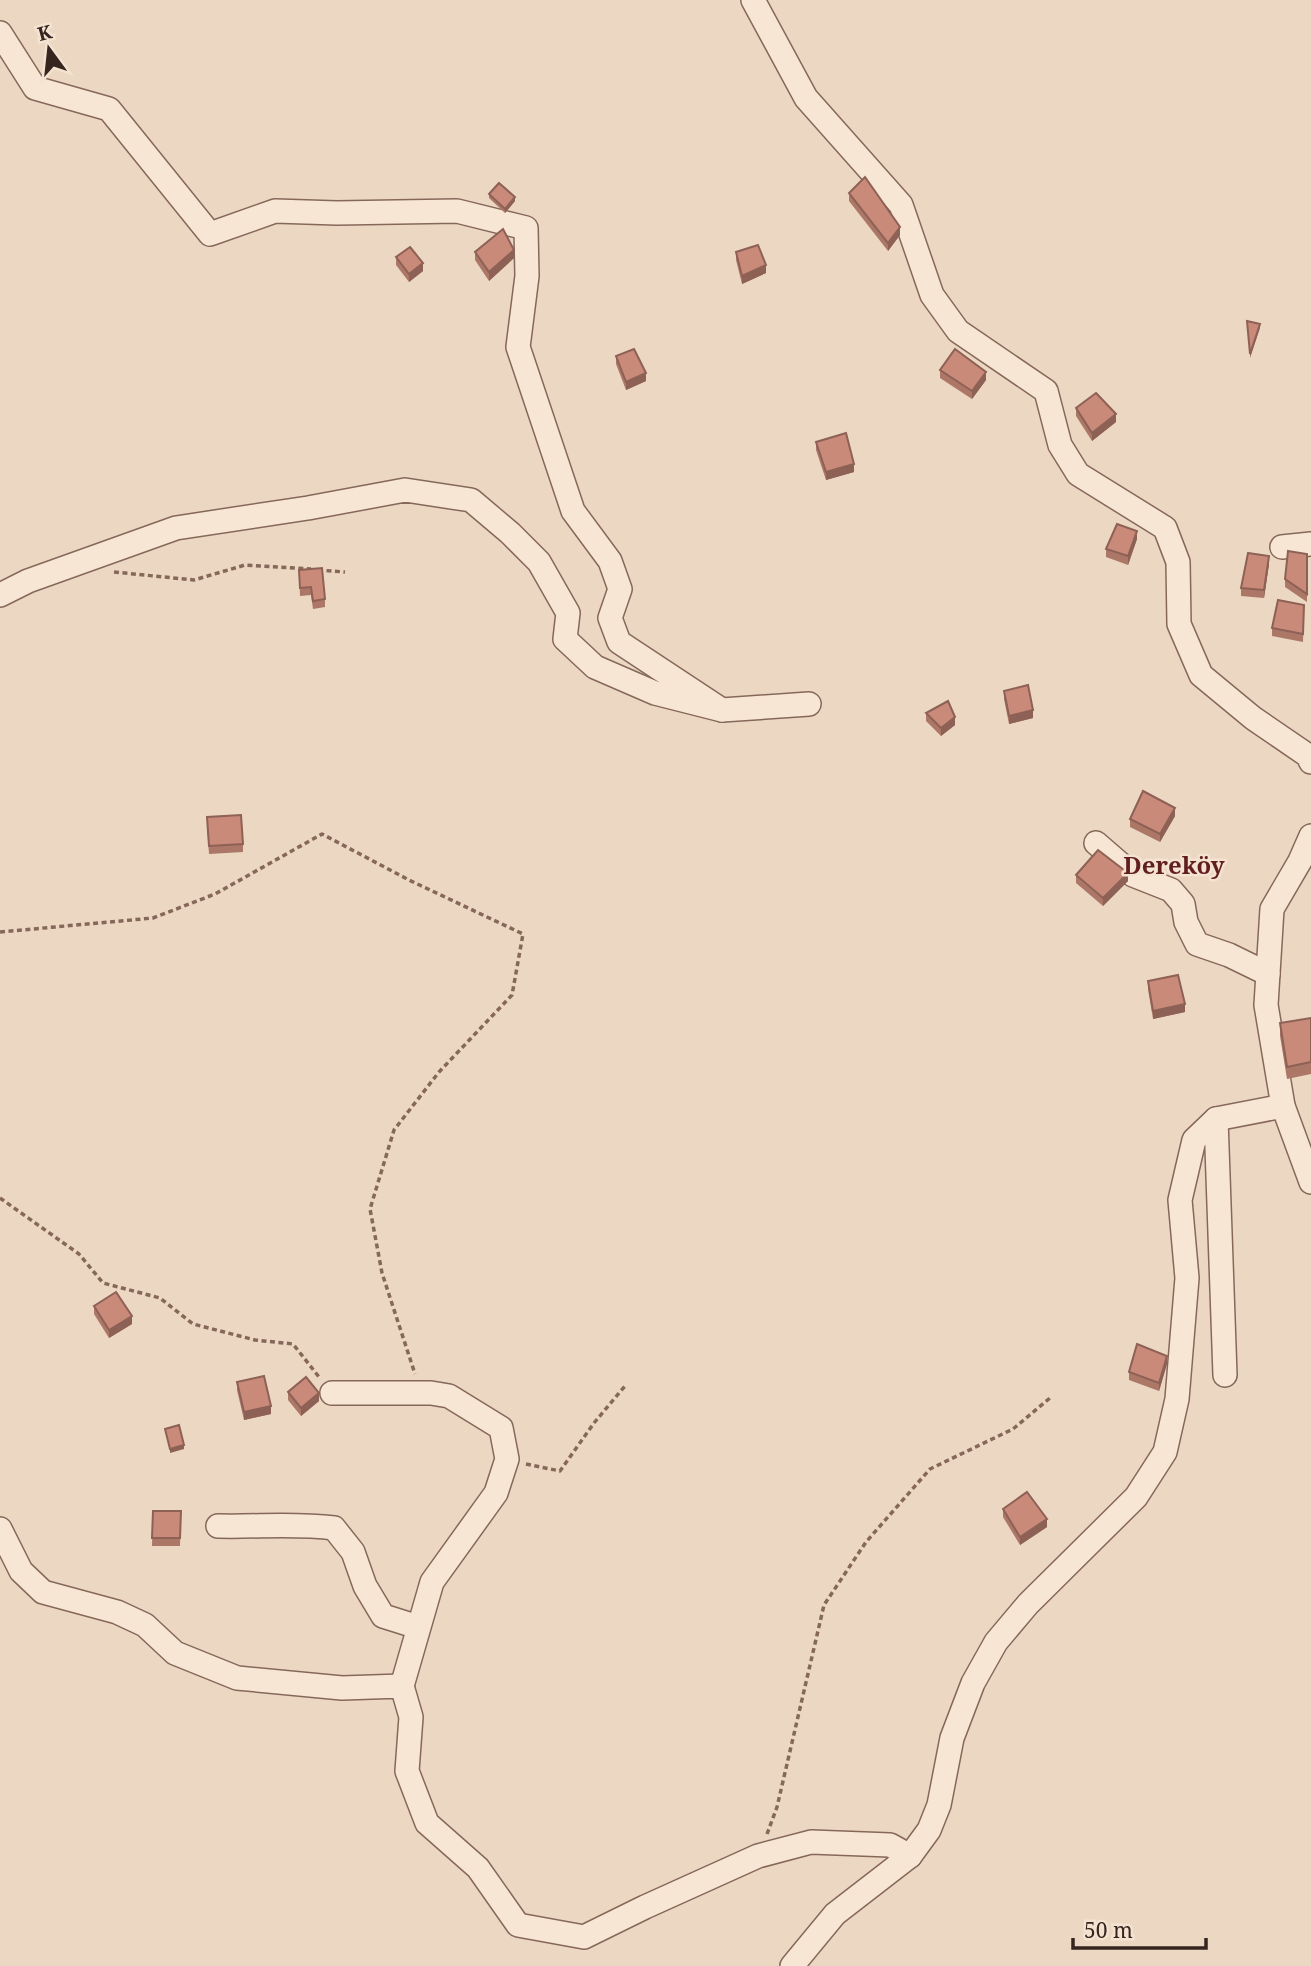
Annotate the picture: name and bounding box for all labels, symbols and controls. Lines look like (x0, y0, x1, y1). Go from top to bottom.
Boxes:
north arrow (14, 14, 84, 84)
text: K (34, 18, 55, 47)
district label: Dereköy (1123, 848, 1225, 881)
scale bar (1073, 1906, 1206, 1950)
text: 50 m (1084, 1916, 1133, 1944)

